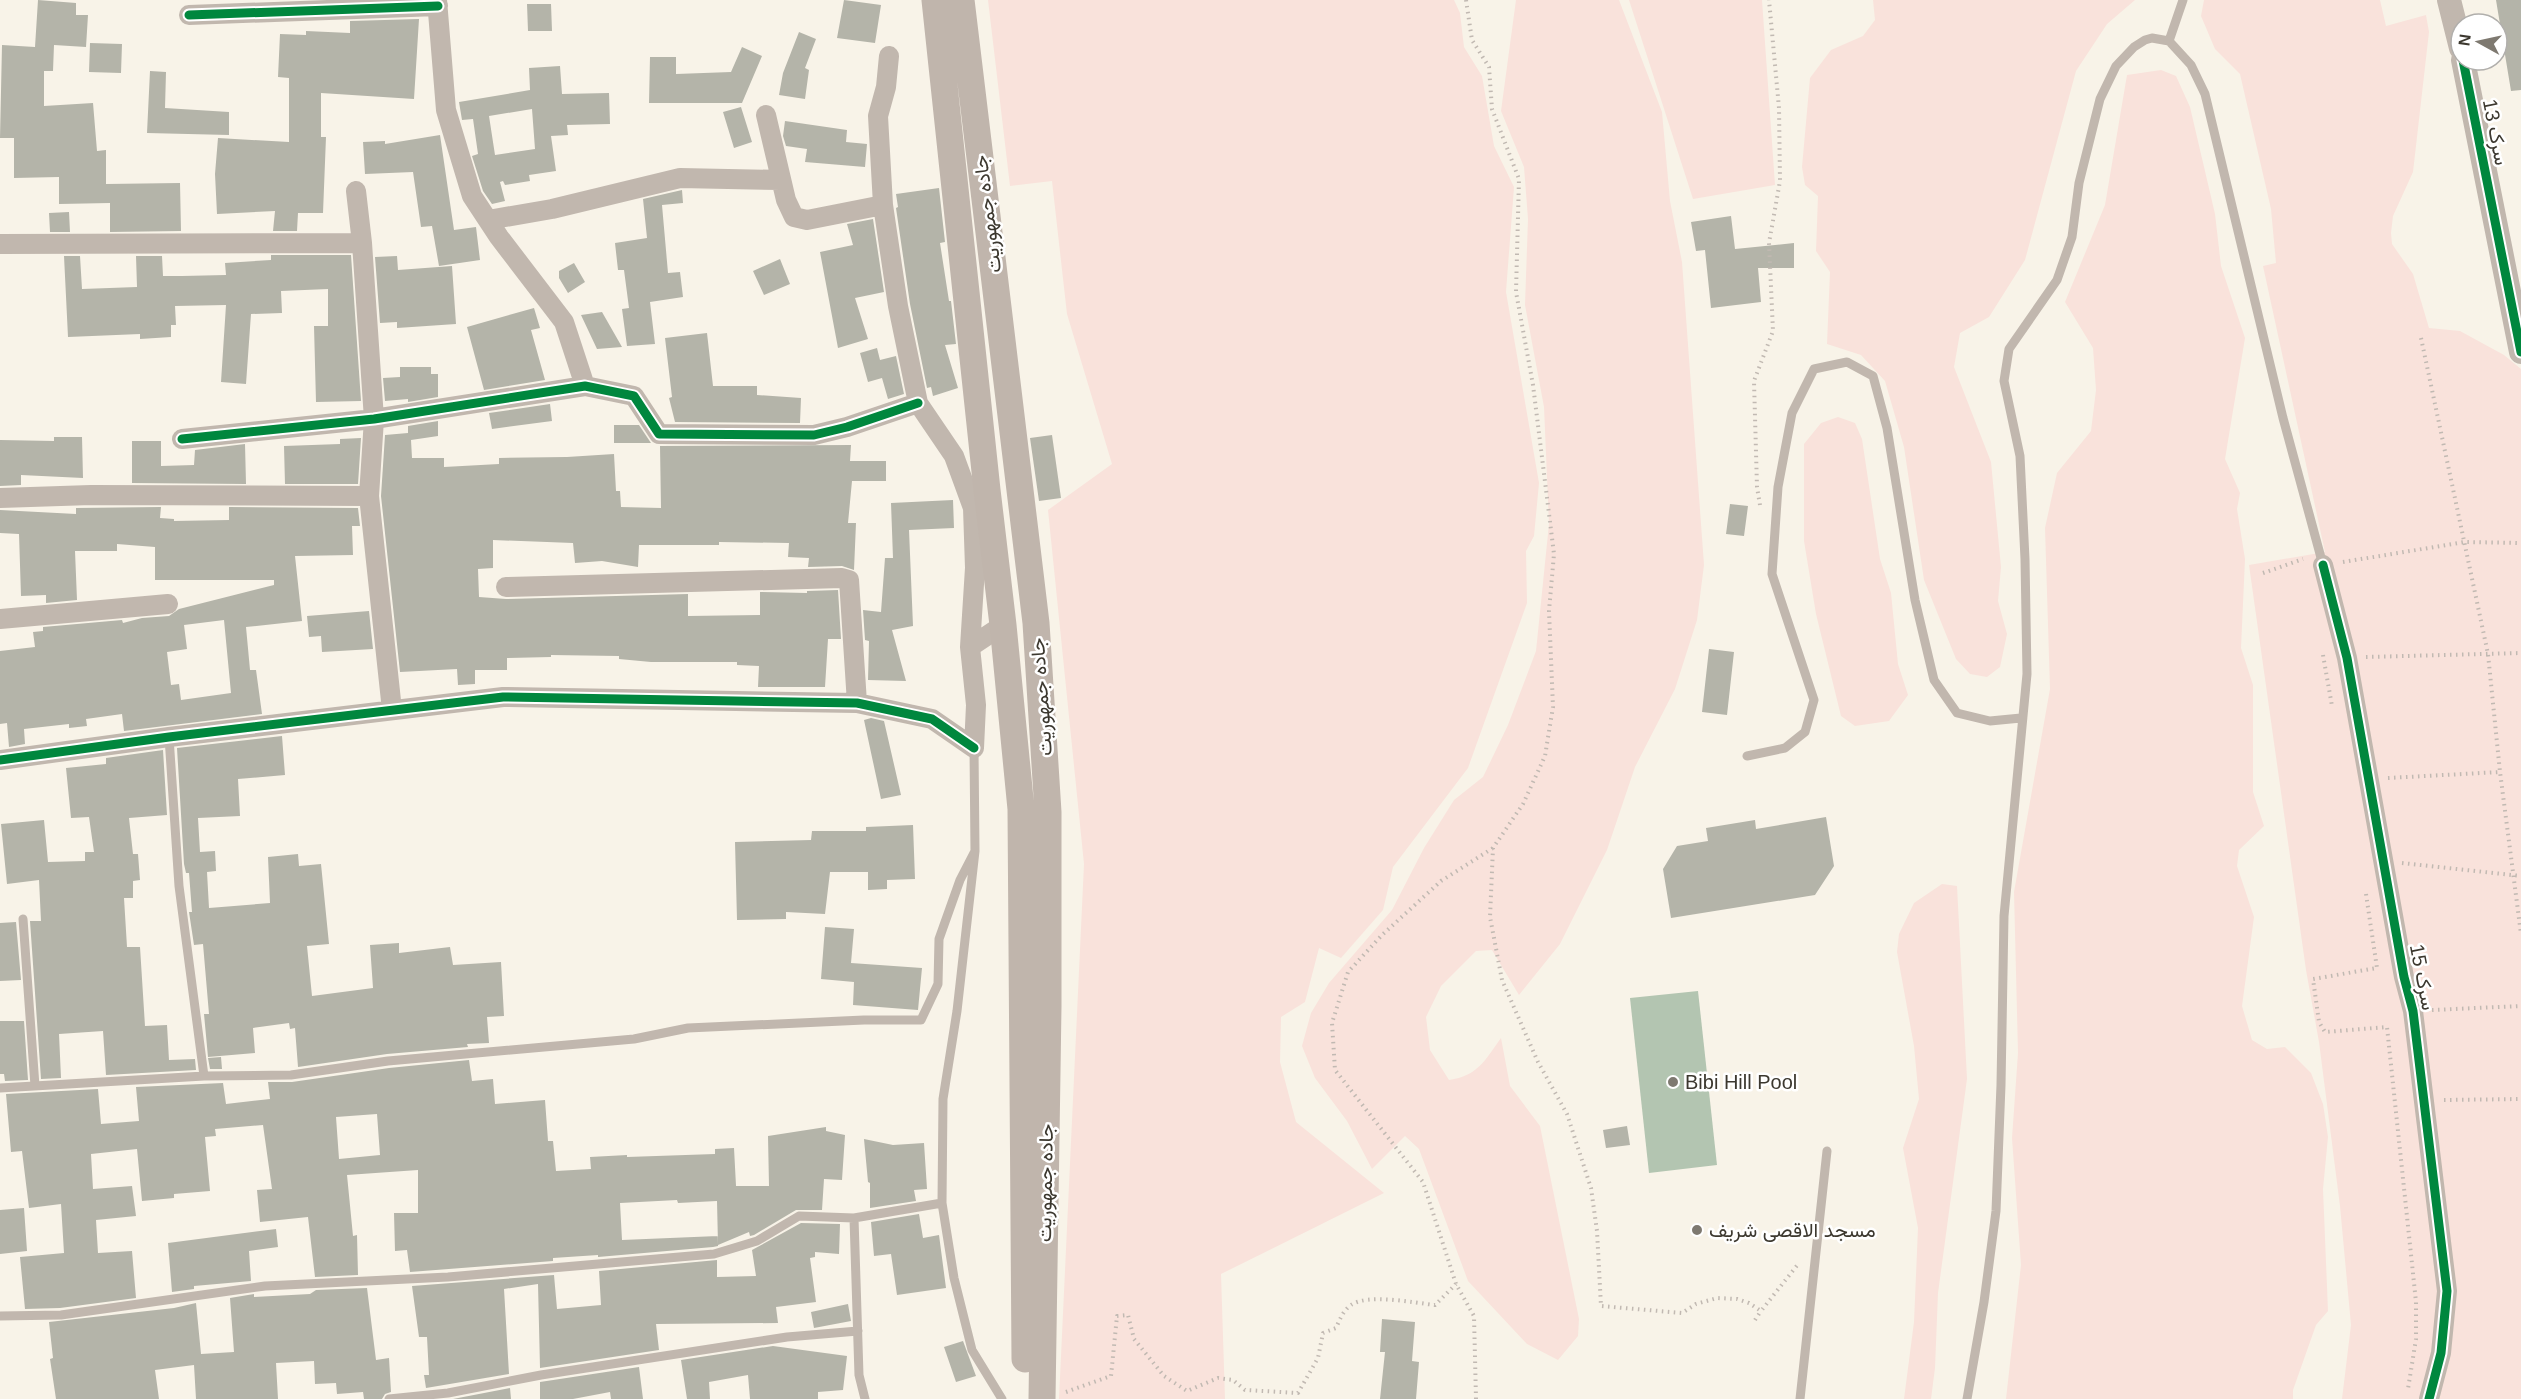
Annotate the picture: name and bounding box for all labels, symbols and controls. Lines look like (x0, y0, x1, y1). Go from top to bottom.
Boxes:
north arrow (2449, 12, 2509, 72)
text: N (2455, 33, 2474, 47)
street label: سرک 13 (2477, 97, 2513, 167)
street label: جاده جمهوریت (969, 154, 1007, 274)
street label: جاده جمهوریت (1026, 637, 1058, 757)
street label: سرک 15 (2404, 942, 2440, 1012)
place label: Bibi Hill Pool (1685, 1071, 1797, 1093)
marker: Bibi Hill Pool (1666, 1075, 1680, 1089)
street label: جاده جمهوریت (1033, 1124, 1059, 1242)
place label: مسجد الاقصی شریف (1709, 1219, 1876, 1243)
marker: مسجد الاقصی شریف (1690, 1223, 1704, 1237)

